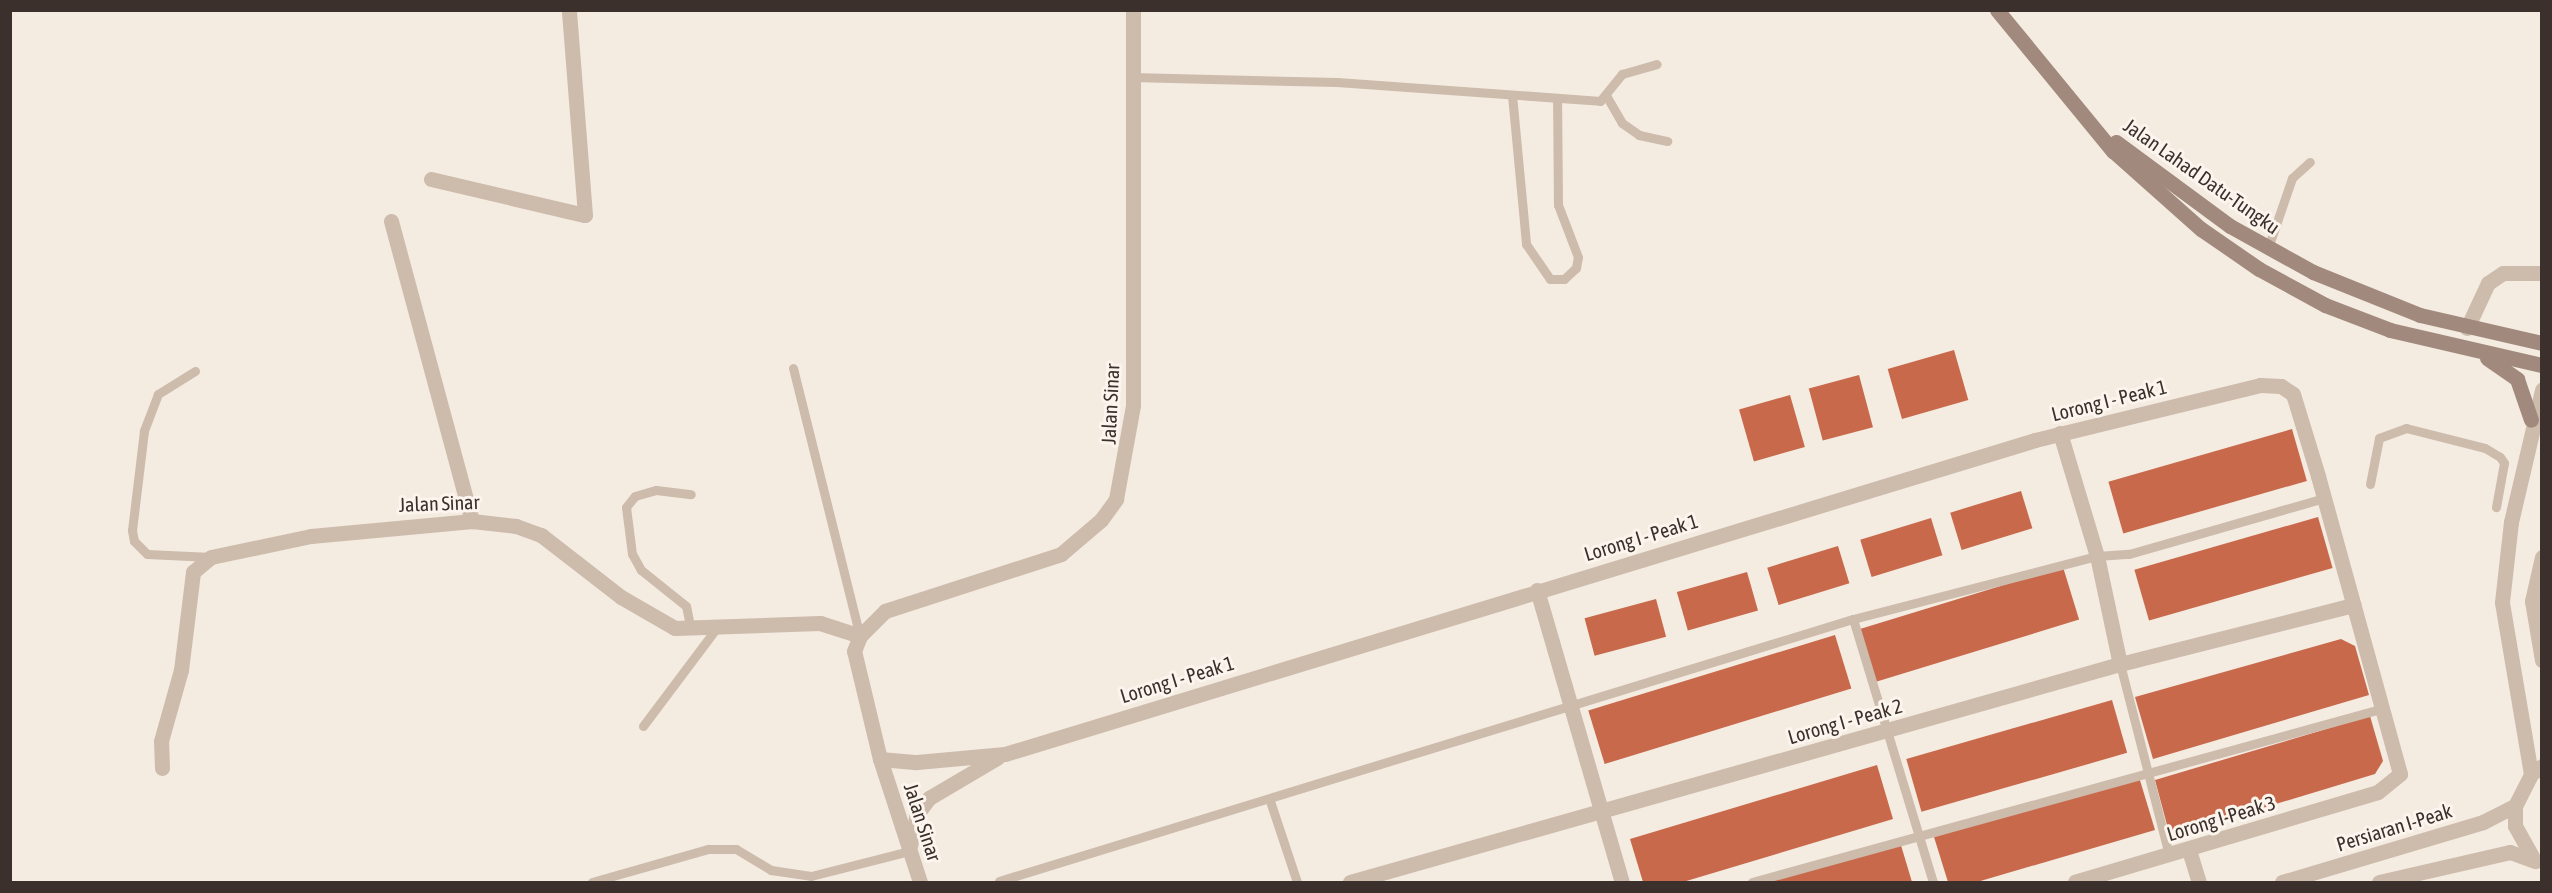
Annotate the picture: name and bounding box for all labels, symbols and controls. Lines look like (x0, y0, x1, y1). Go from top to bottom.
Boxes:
street label: Jalan Lahad Datu-Tungku (2119, 113, 2285, 239)
street label: Jalan Sinar (1096, 363, 1124, 445)
street label: Lorong I - Peak 1 (2049, 374, 2169, 426)
street label: Jalan Sinar (398, 490, 480, 516)
street label: Lorong I - Peak 1 (1581, 508, 1701, 566)
street label: Lorong I - Peak 1 (1117, 650, 1237, 708)
street label: Lorong I - Peak 2 (1785, 693, 1905, 749)
street label: Jalan Sinar (899, 780, 947, 864)
street label: Lorong I-Peak 3 (2164, 790, 2278, 846)
street label: Persiaran I-Peak (2333, 798, 2455, 856)

